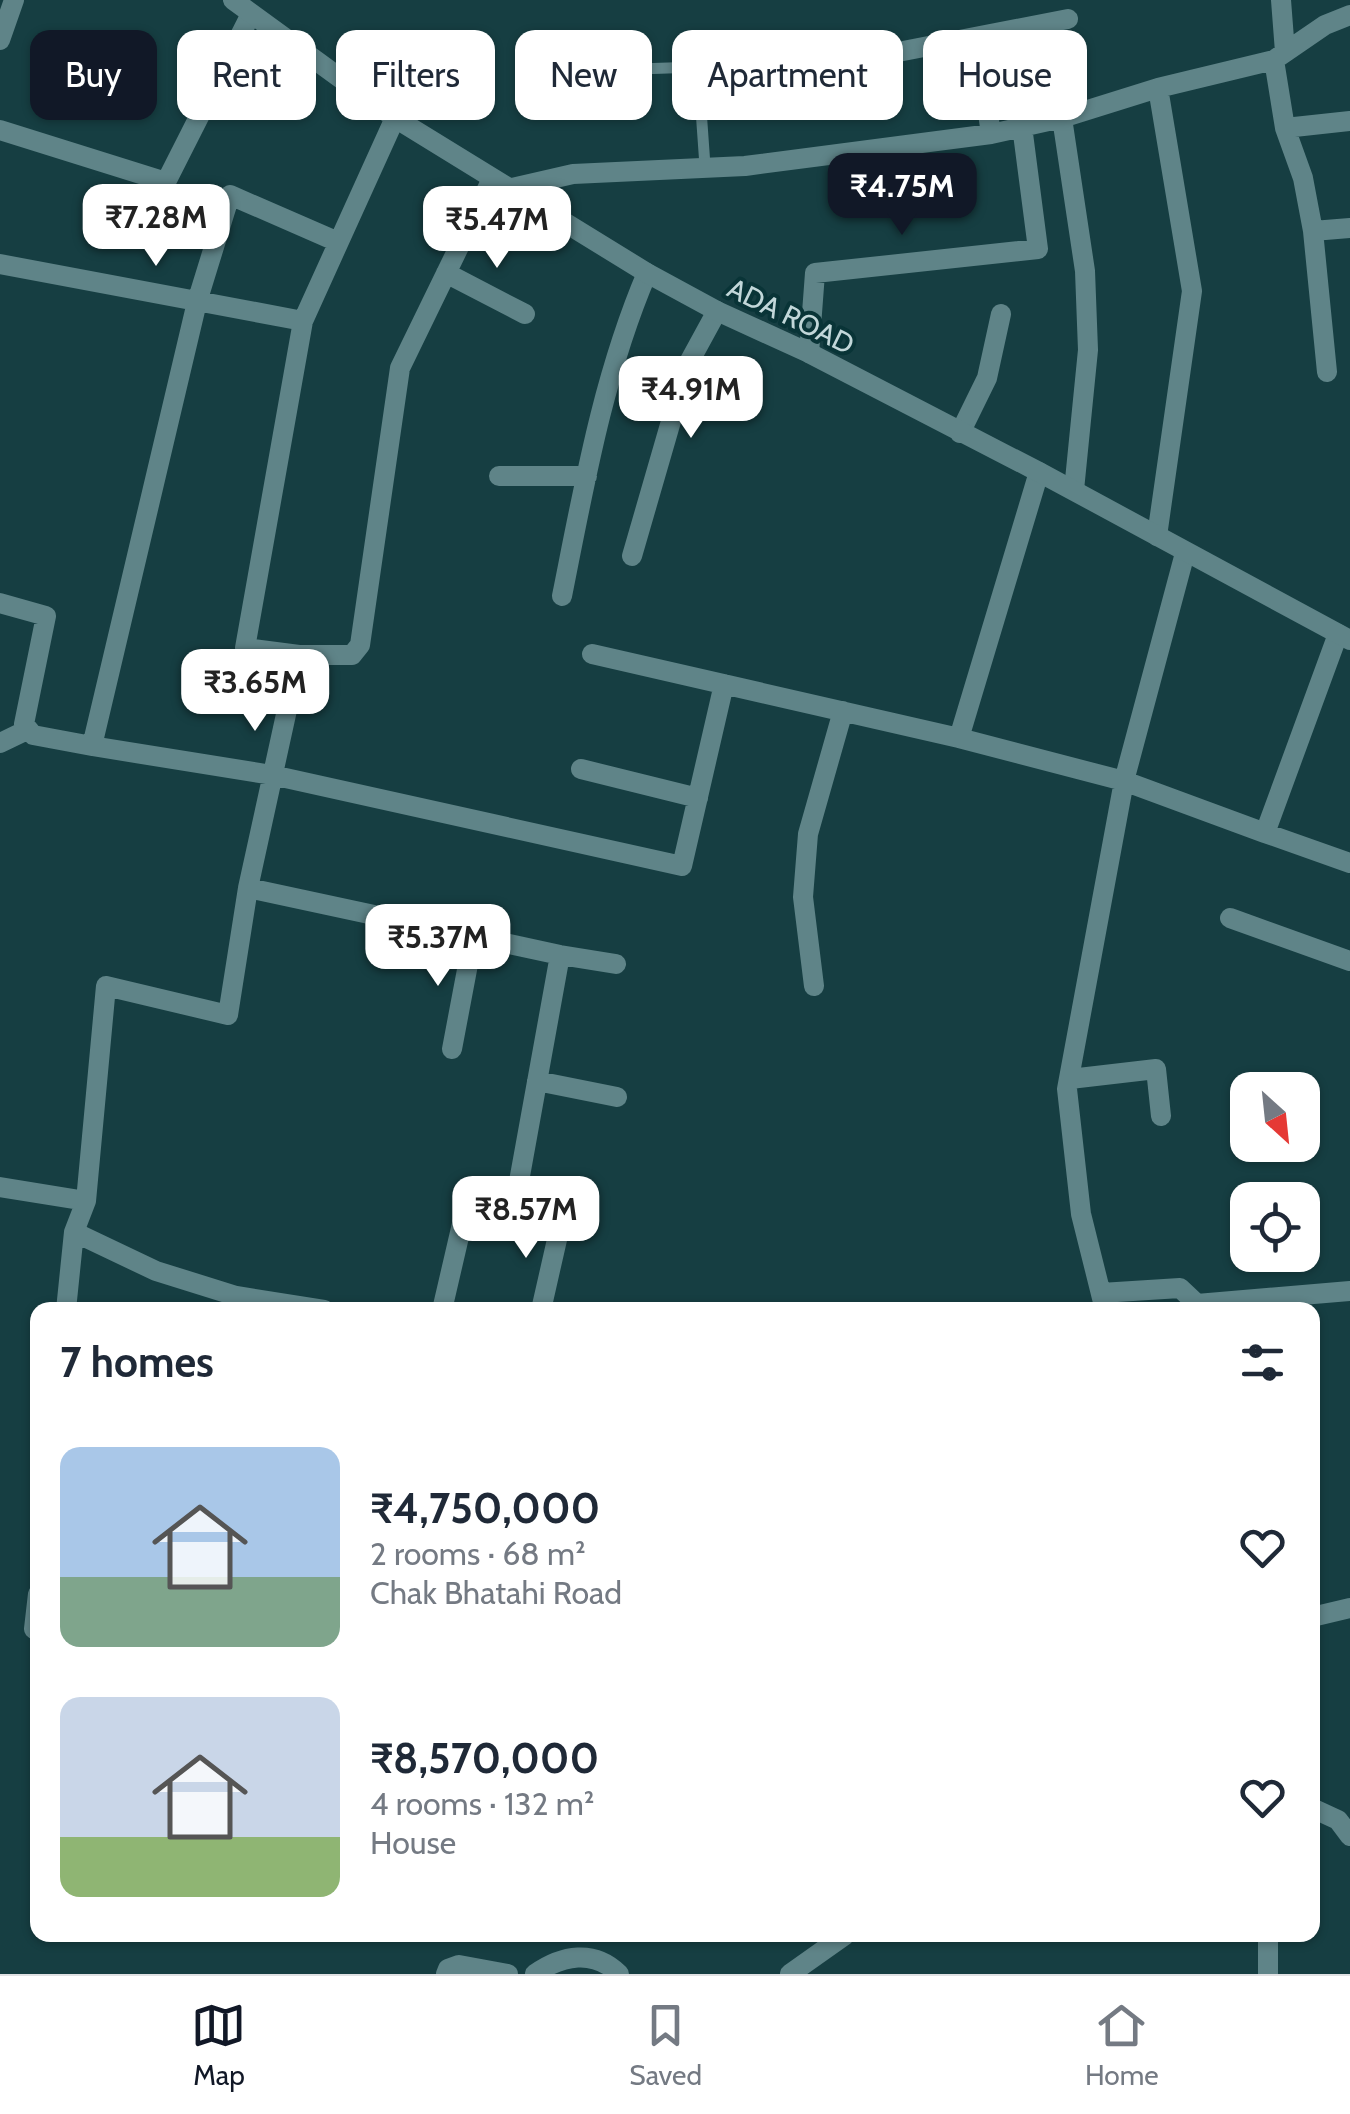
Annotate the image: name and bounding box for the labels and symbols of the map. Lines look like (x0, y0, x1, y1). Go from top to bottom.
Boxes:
pin: ₹4.75M (821, 153, 983, 238)
pin: ₹7.28M (75, 184, 237, 269)
pin: ₹5.47M (416, 186, 578, 271)
street label: ADA ROAD (722, 271, 860, 361)
pin: ₹4.91M (610, 356, 772, 441)
pin: ₹3.65M (174, 649, 336, 734)
pin: ₹5.37M (357, 904, 519, 989)
north arrow (1230, 1072, 1320, 1162)
pin: ₹8.57M (445, 1176, 607, 1261)

